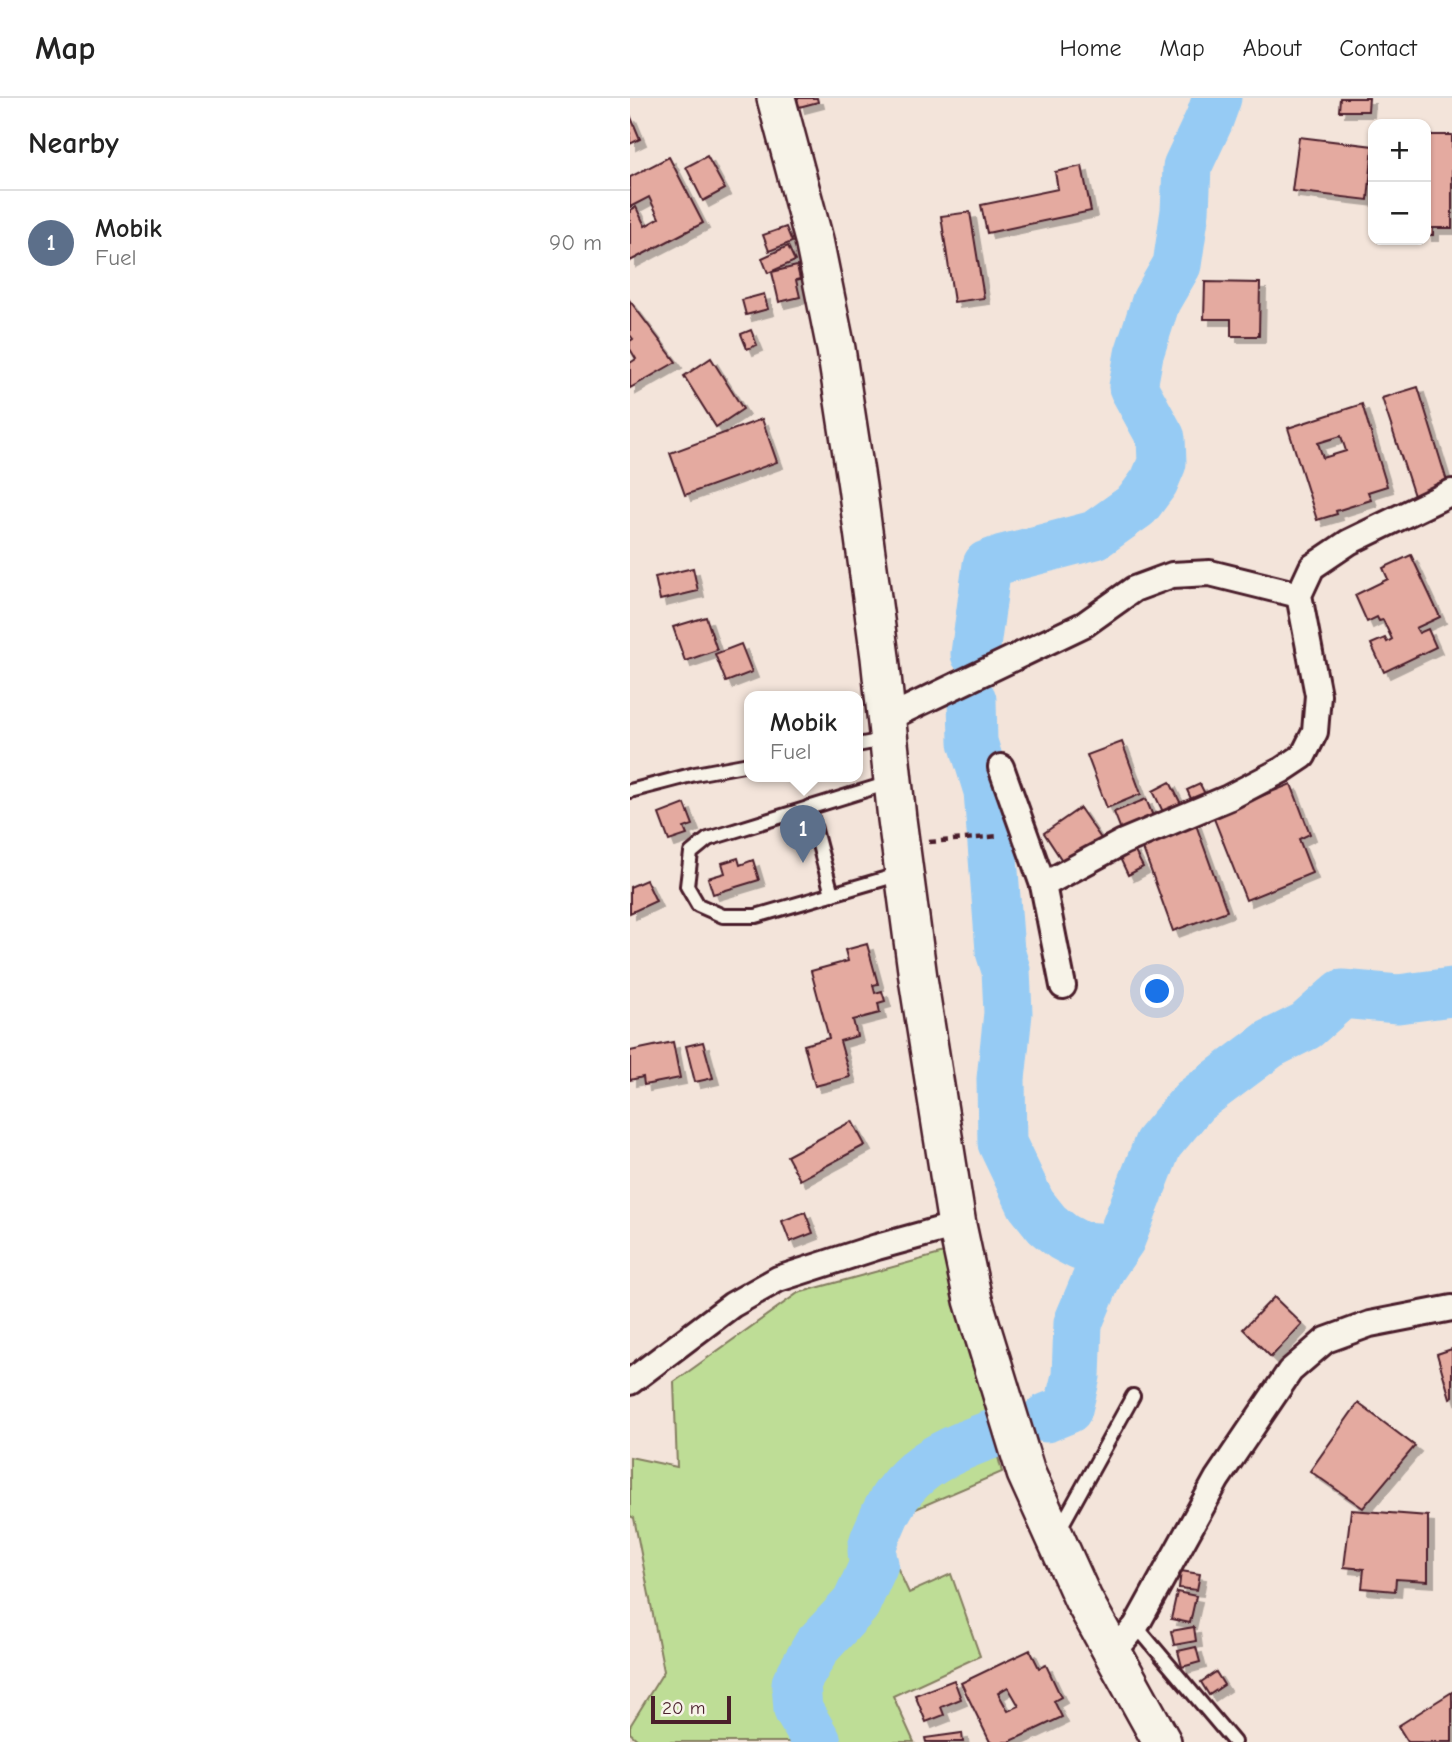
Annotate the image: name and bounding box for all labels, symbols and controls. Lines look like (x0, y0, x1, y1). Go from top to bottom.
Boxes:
text: Map (35, 29, 96, 67)
text: Home (1060, 34, 1121, 62)
text: Map (1159, 34, 1205, 62)
text: About (1243, 34, 1301, 62)
text: Contact (1339, 34, 1417, 62)
map controls (1368, 119, 1431, 245)
button: + (1368, 119, 1431, 182)
text: Nearby (28, 126, 119, 161)
button: − (1368, 182, 1431, 245)
text: Mobik (95, 214, 162, 244)
text: 1 (46, 229, 56, 256)
text: 90 m (549, 229, 602, 256)
text: Fuel (95, 244, 137, 271)
popup (744, 691, 863, 782)
text: Mobik (770, 708, 837, 738)
text: Fuel (770, 738, 812, 765)
pin: 1 (780, 805, 826, 863)
your location (1140, 974, 1174, 1008)
scale bar (651, 1693, 732, 1725)
text: 20 m (662, 1697, 706, 1719)

